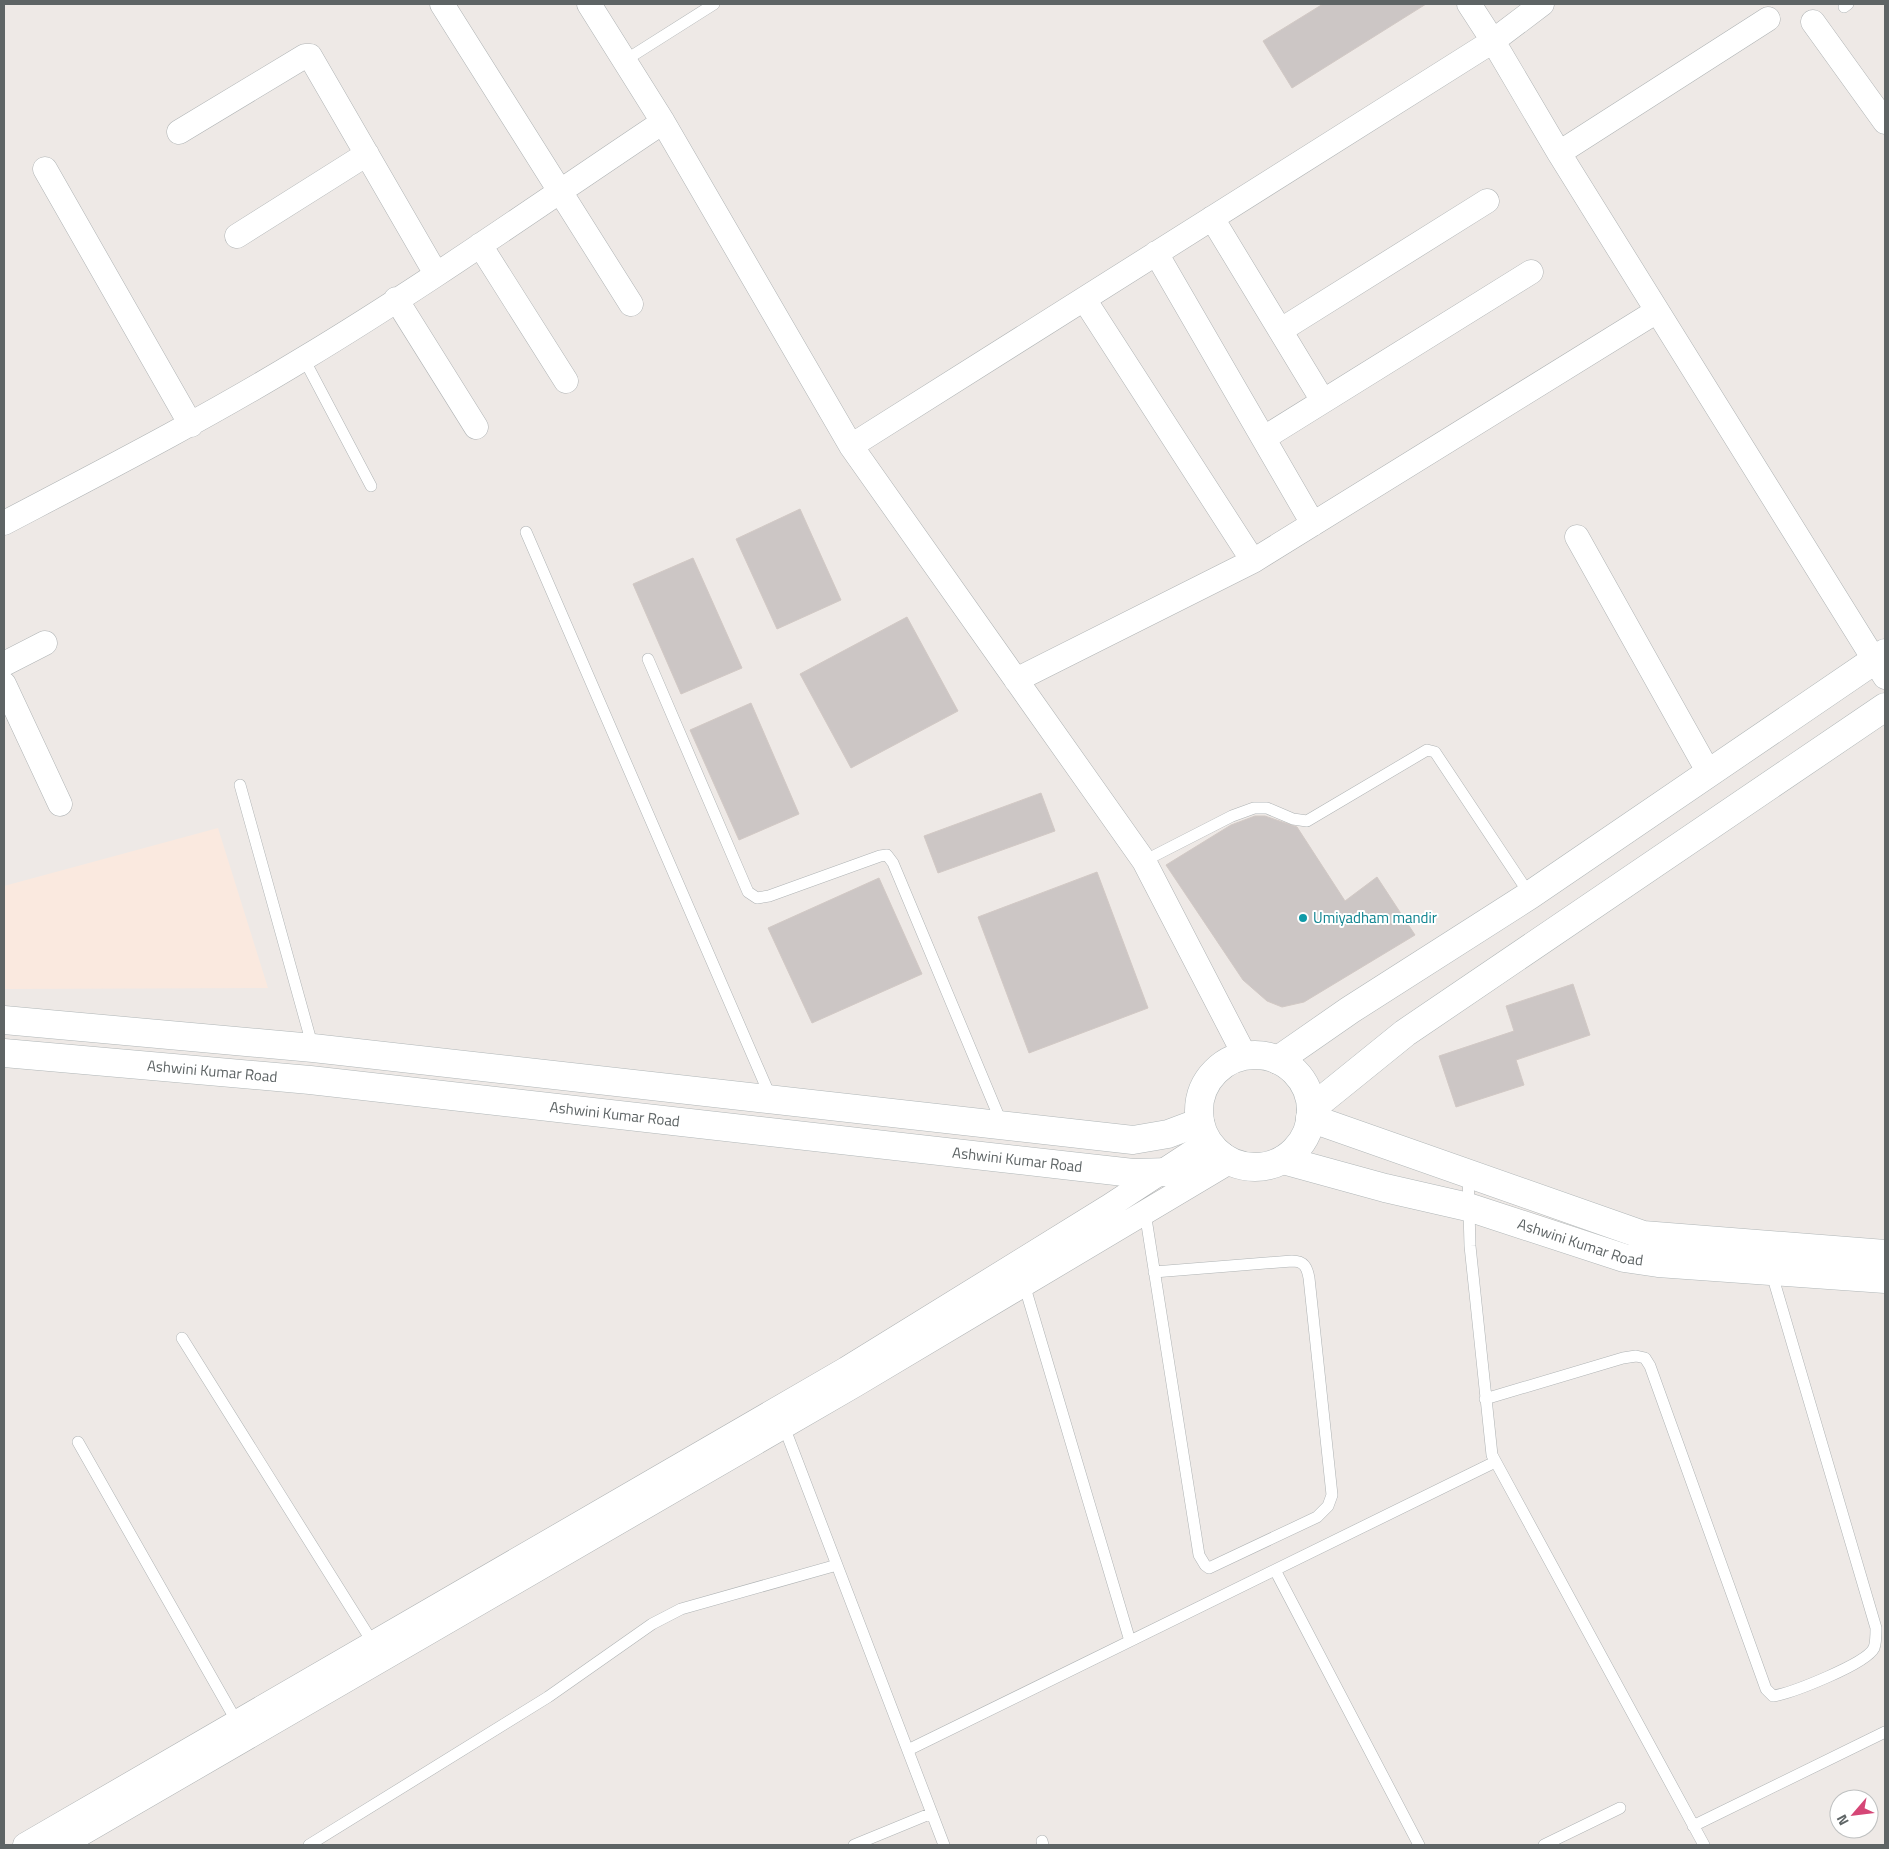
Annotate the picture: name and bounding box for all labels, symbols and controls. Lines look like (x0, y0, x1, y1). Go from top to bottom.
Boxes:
place label: Umiyadham mandir (1313, 906, 1437, 929)
marker: Umiyadham mandir (1297, 912, 1309, 924)
street label: Ashwini Kumar Road (146, 1054, 278, 1088)
street label: Ashwini Kumar Road (549, 1095, 681, 1133)
street label: Ashwini Kumar Road (951, 1141, 1084, 1178)
street label: Ashwini Kumar Road (1515, 1212, 1645, 1272)
north arrow (1829, 1789, 1879, 1839)
text: N (1831, 1811, 1854, 1830)

